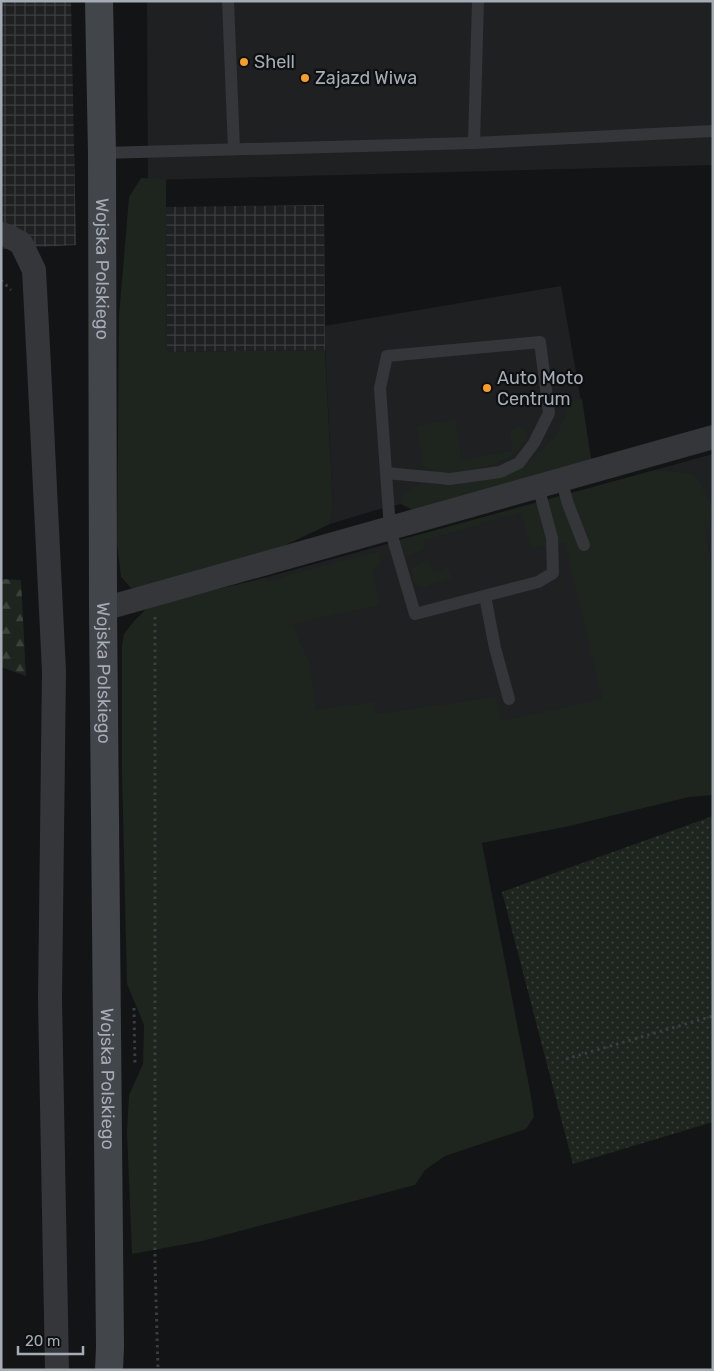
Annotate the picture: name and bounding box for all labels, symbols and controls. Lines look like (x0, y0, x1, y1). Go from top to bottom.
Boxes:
place label: Shell (254, 51, 295, 73)
marker: Shell (238, 56, 250, 68)
place label: Zajazd Wiwa (315, 67, 417, 89)
marker: Zajazd Wiwa (299, 72, 311, 84)
street label: Wojska Polskiego (91, 198, 113, 340)
place label: Auto Moto Centrum (497, 367, 583, 410)
marker: Auto Moto Centrum (481, 382, 493, 394)
street label: Wojska Polskiego (92, 602, 115, 744)
street label: Wojska Polskiego (96, 1008, 119, 1150)
scale bar (18, 1324, 82, 1356)
text: 20 m (25, 1332, 60, 1350)

